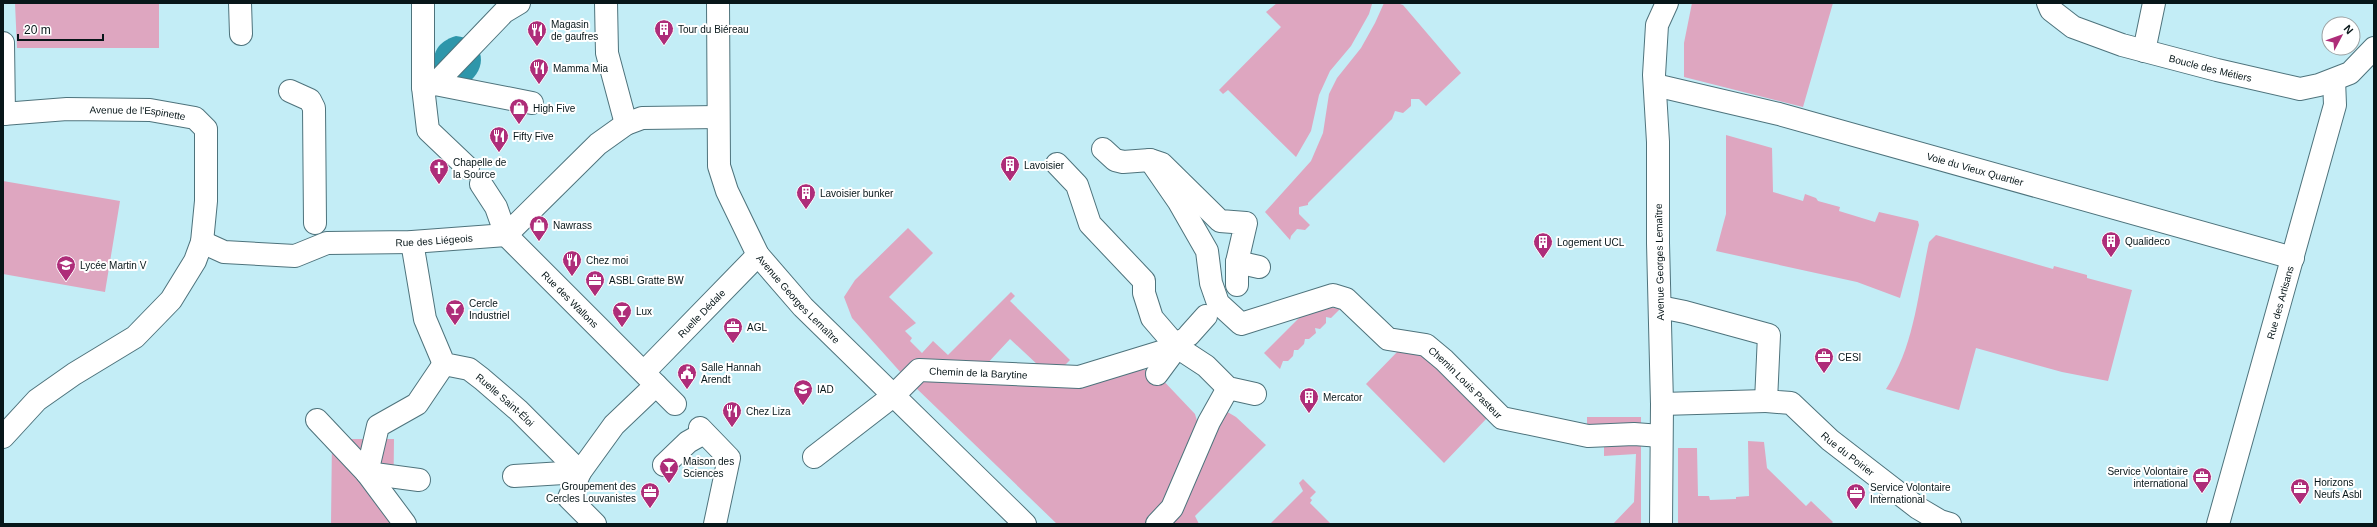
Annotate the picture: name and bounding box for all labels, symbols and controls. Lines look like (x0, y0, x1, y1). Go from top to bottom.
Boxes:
scale bar (18, 16, 103, 42)
north arrow (2321, 16, 2361, 56)
building icon: Tour du Biéreau (653, 18, 675, 46)
restaurant icon: Magasin de gaufres (526, 19, 548, 47)
place label: Magasin de gaufres (551, 19, 598, 42)
text: 20 m (24, 23, 51, 37)
text: N (2341, 23, 2356, 36)
place label: Tour du Biéreau (678, 24, 749, 35)
street label: Boucle des Métiers (2168, 53, 2253, 84)
restaurant icon: Mamma Mia (528, 57, 550, 85)
place label: Mamma Mia (553, 63, 608, 74)
shop icon: High Five (508, 97, 530, 125)
place label: High Five (533, 103, 576, 114)
street label: Avenue de l'Espinette (90, 104, 187, 122)
restaurant icon: Fifty Five (488, 125, 510, 153)
place label: Fifty Five (513, 131, 554, 142)
street label: Voie du Vieux Quartier (1925, 151, 2025, 188)
building icon: Lavoisier (999, 154, 1021, 182)
church icon: Chapelle de la Source (428, 157, 450, 185)
place label: Chapelle de la Source (453, 157, 507, 180)
place label: Lavoisier (1024, 160, 1065, 171)
building icon: Lavoisier bunker (795, 182, 817, 210)
place label: Lavoisier bunker (820, 188, 894, 199)
street label: Avenue Georges Lemaître (1653, 203, 1666, 321)
shop icon: Nawrass (528, 214, 550, 242)
place label: Nawrass (553, 220, 592, 231)
building icon: Qualideco (2100, 230, 2122, 258)
building icon: Logement UCL (1532, 231, 1554, 259)
street label: Rue des Liégeois (395, 232, 473, 248)
place label: Qualideco (2125, 236, 2170, 247)
place label: Logement UCL (1557, 237, 1625, 248)
restaurant icon: Chez moi (561, 249, 583, 277)
street label: Avenue Georges Lemaître (754, 253, 842, 346)
school or university icon: Lycée Martin V (55, 254, 77, 282)
place label: Chez moi (586, 255, 628, 266)
place label: Lycée Martin V (80, 260, 147, 271)
street label: Rue des Artisans (2265, 265, 2296, 341)
street label: Rue des Wallons (539, 269, 600, 330)
office icon: ASBL Gratte BW (584, 269, 606, 297)
place label: ASBL Gratte BW (609, 275, 684, 286)
street label: Ruelle Dédale (676, 287, 728, 340)
bar icon: Cercle Industriel (444, 298, 466, 326)
place label: Cercle Industriel (469, 298, 510, 321)
bar icon: Lux (611, 300, 633, 328)
place label: Lux (636, 306, 652, 317)
office icon: AGL (722, 316, 744, 344)
place label: AGL (747, 322, 767, 333)
street label: Chemin Louis Pasteur (1426, 344, 1505, 421)
office icon: CESI (1813, 346, 1835, 374)
place label: CESI (1838, 352, 1861, 363)
public building icon: Salle Hannah Arendt (676, 362, 698, 390)
place label: Salle Hannah Arendt (701, 362, 761, 385)
street label: Chemin de la Barytine (929, 365, 1028, 381)
street label: Ruelle Saint-Éloi (474, 371, 536, 429)
school or university icon: IAD (792, 378, 814, 406)
place label: IAD (817, 384, 834, 395)
building icon: Mercator (1298, 386, 1320, 414)
place label: Mercator (1323, 392, 1363, 403)
restaurant icon: Chez Liza (721, 400, 743, 428)
place label: Chez Liza (746, 406, 791, 417)
street label: Rue du Poirier (1819, 430, 1877, 478)
bar icon: Maison des Sciences (658, 456, 680, 484)
place label: Maison des Sciences (683, 456, 734, 479)
place label: Service Volontaire international (2107, 466, 2188, 489)
office icon: Service Volontaire international (2191, 466, 2213, 494)
office icon: Horizons Neufs Asbl (2289, 477, 2311, 505)
place label: Horizons Neufs Asbl (2314, 477, 2362, 500)
place label: Groupement des Cercles Louvanistes (546, 481, 636, 504)
office icon: Groupement des Cercles Louvanistes (639, 481, 661, 509)
office icon: Service Volontaire International (1845, 482, 1867, 510)
place label: Service Volontaire International (1870, 482, 1951, 505)

